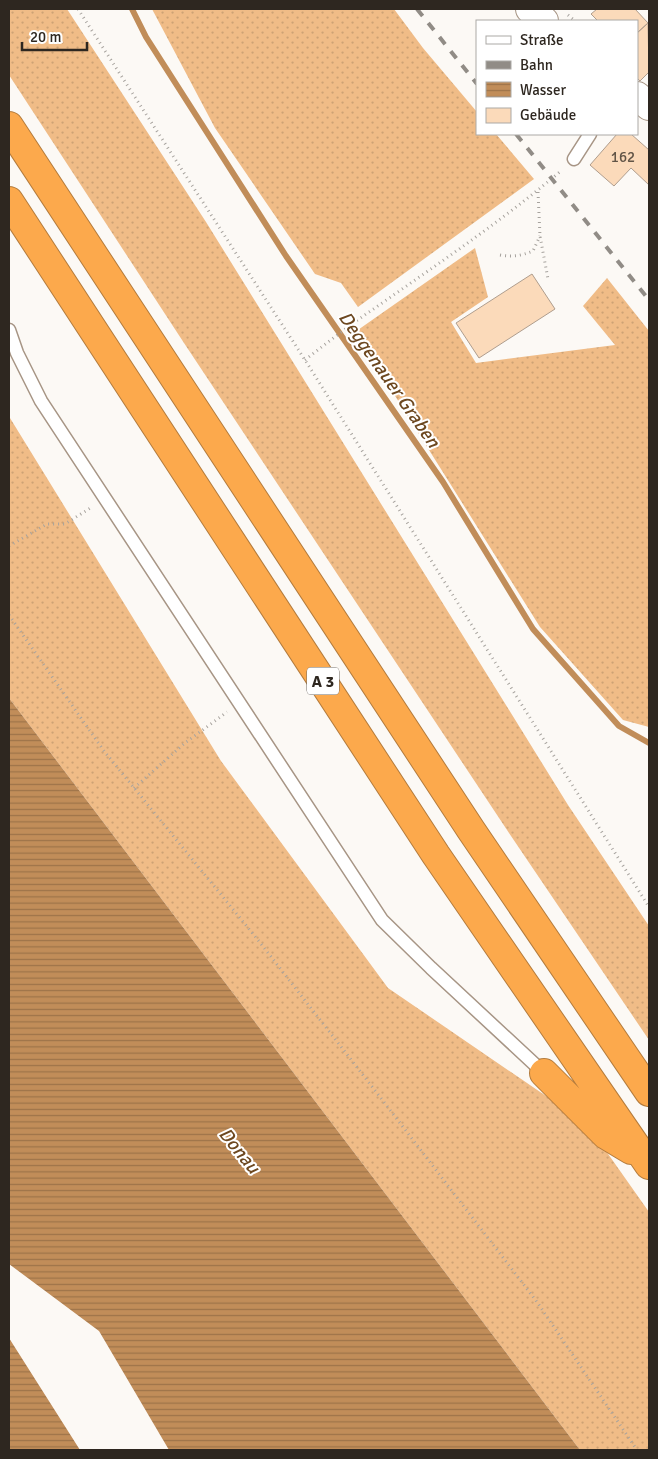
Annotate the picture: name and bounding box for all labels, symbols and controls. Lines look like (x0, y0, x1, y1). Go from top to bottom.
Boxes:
scale bar (22, 20, 88, 52)
legend (476, 20, 638, 135)
text: 20 m (30, 28, 61, 46)
text: Straße (520, 31, 564, 49)
text: Bahn (520, 56, 553, 74)
text: Wasser (520, 81, 566, 99)
text: Gebäude (520, 106, 576, 124)
house number: 162 (611, 148, 635, 166)
water label: Deggenauer Graben (333, 307, 446, 453)
road number: A 3 (307, 668, 339, 694)
water label: Donau (213, 1123, 266, 1180)

